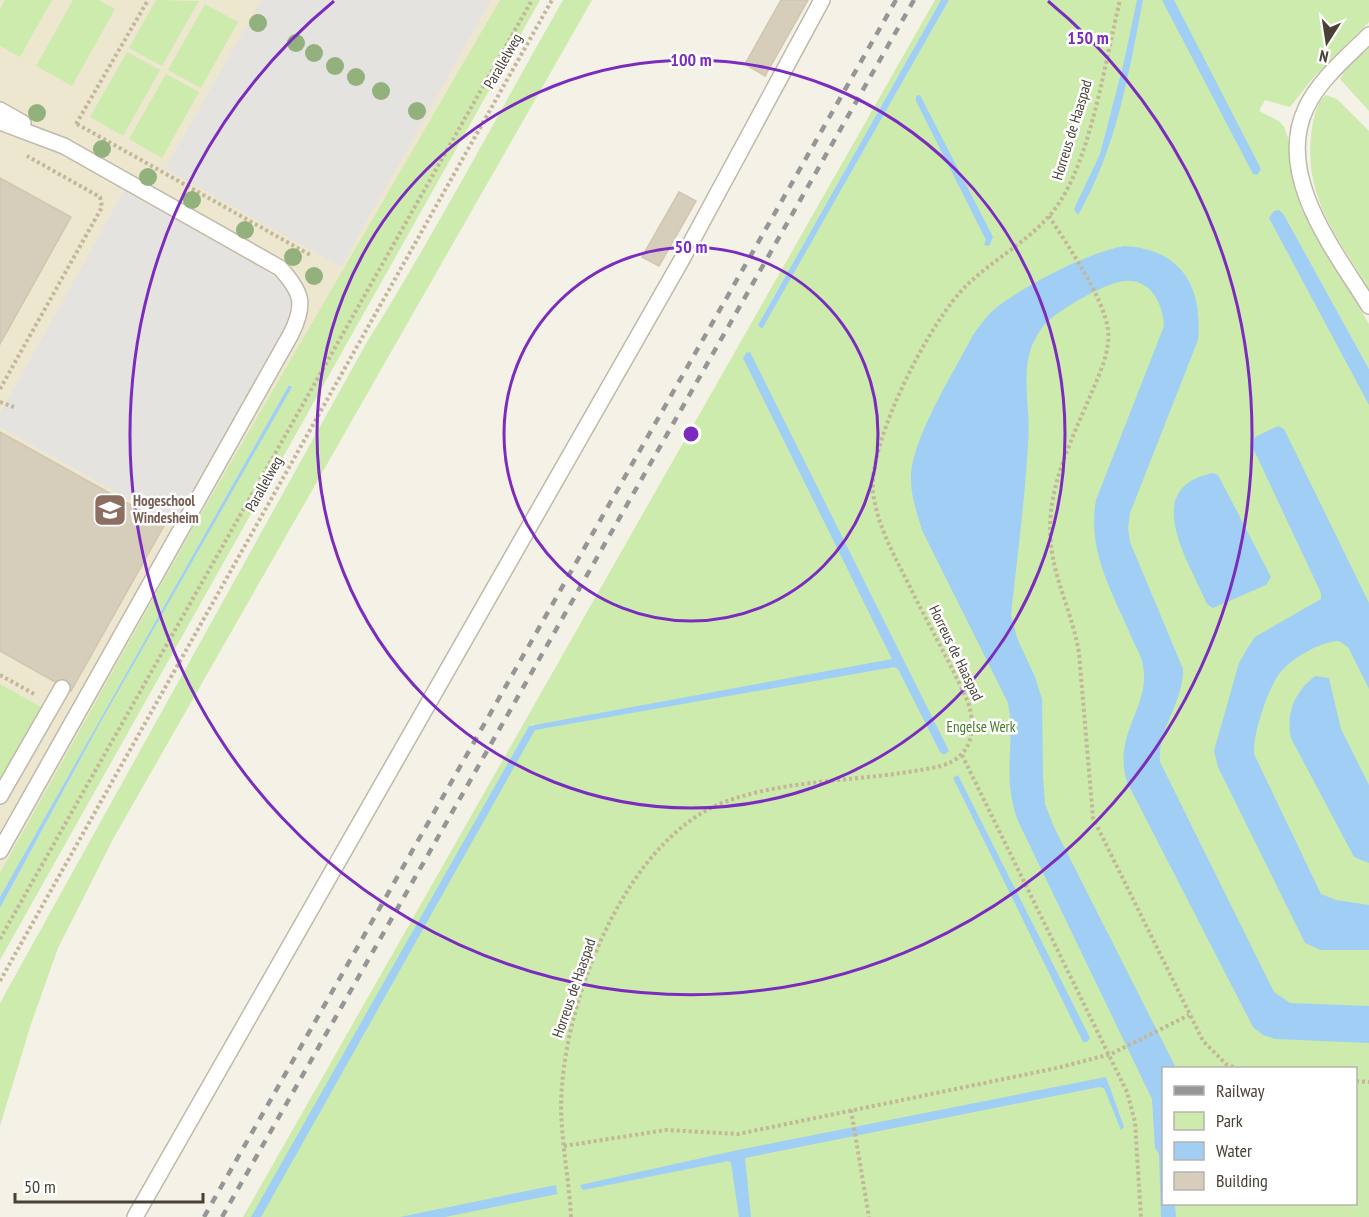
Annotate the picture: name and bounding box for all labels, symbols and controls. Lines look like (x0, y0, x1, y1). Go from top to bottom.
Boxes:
north arrow (1297, 12, 1357, 72)
text: 150 m (1067, 26, 1109, 49)
street label: Parallelweg (479, 30, 526, 92)
text: N (1318, 46, 1330, 67)
text: 100 m (670, 48, 712, 71)
street label: Horreus de Haaspad (1047, 77, 1096, 182)
text: 50 m (675, 235, 707, 258)
centre of rings (681, 424, 701, 444)
street label: Parallelweg (241, 453, 287, 515)
place label: Hogeschool Windesheim (132, 491, 199, 527)
school or university icon: Hogeschool Windesheim (92, 492, 128, 528)
street label: Horreus de Haaspad (925, 602, 988, 704)
park label: Engelse Werk (946, 717, 1016, 736)
street label: Horreus de Haaspad (548, 936, 599, 1040)
legend (1162, 1067, 1357, 1205)
text: Railway (1216, 1079, 1265, 1102)
text: Park (1216, 1109, 1243, 1132)
text: Water (1216, 1139, 1252, 1162)
scale bar (15, 1166, 202, 1204)
text: Building (1216, 1169, 1268, 1192)
text: 50 m (24, 1175, 56, 1198)

